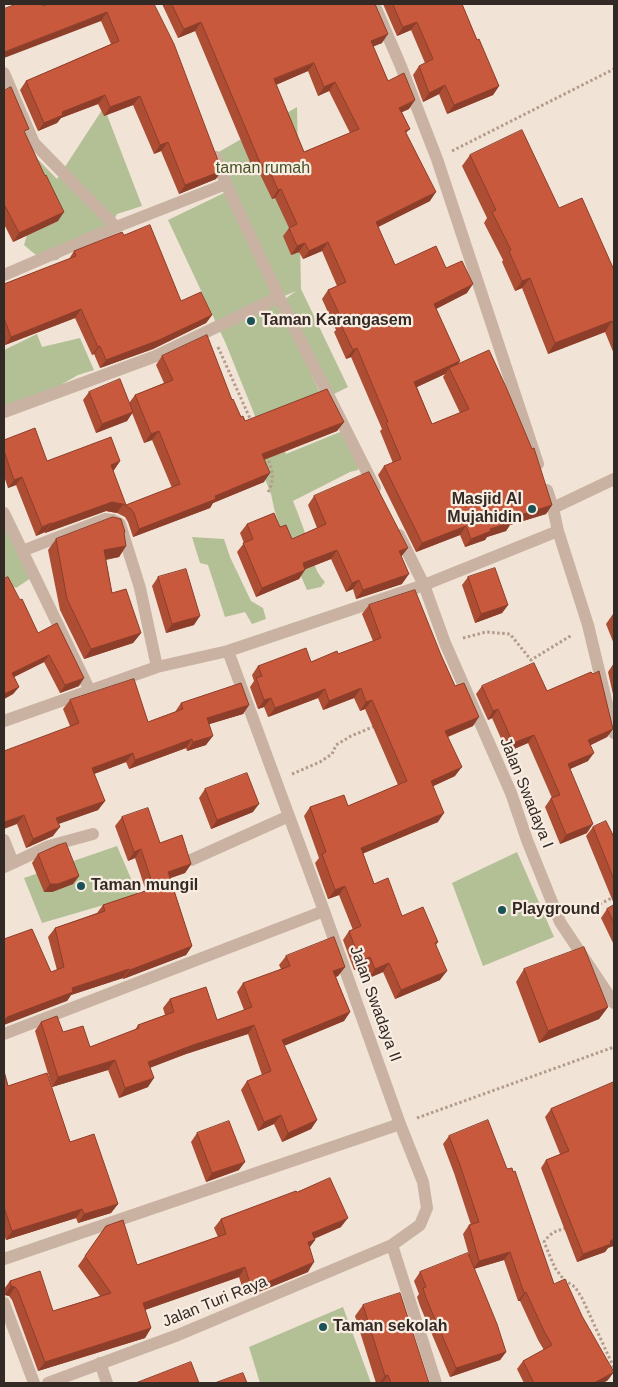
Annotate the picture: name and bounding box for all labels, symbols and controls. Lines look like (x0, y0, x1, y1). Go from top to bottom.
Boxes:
park label: taman rumah (216, 159, 310, 179)
place label: Taman Karangasem (261, 311, 412, 331)
marker: Taman Karangasem (245, 315, 257, 327)
place label: Masjid Al Mujahidin (447, 490, 522, 528)
marker: Masjid Al Mujahidin (526, 503, 538, 515)
street label: Jalan Swadaya I (495, 735, 557, 851)
place label: Taman mungil (91, 876, 198, 896)
marker: Taman mungil (75, 880, 87, 892)
place label: Playground (512, 900, 600, 920)
marker: Playground (496, 904, 508, 916)
street label: Jalan Swadaya II (345, 943, 405, 1065)
street label: Jalan Turi Raya (160, 1272, 270, 1332)
place label: Taman sekolah (333, 1317, 447, 1337)
marker: Taman sekolah (317, 1321, 329, 1333)

